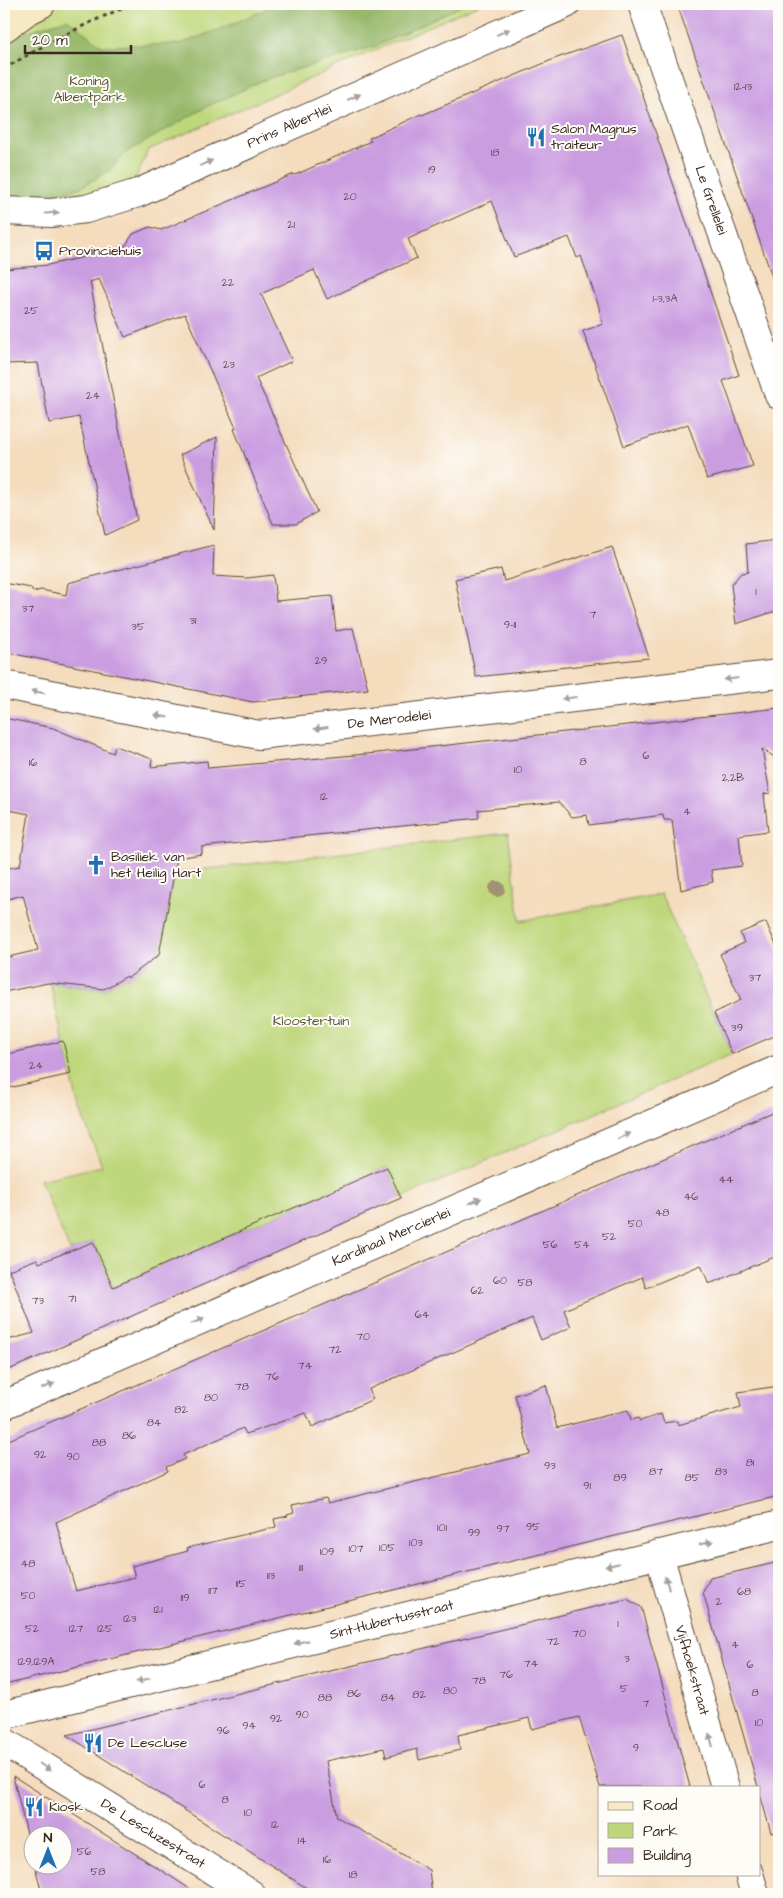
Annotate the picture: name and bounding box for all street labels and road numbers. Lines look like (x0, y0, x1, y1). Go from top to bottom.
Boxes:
street label: Prins Albertlei (244, 99, 335, 154)
street label: Le Grellelei (689, 163, 732, 237)
street label: De Merodelei (347, 705, 432, 735)
street label: Kardinaal Mercierlei (329, 1203, 453, 1272)
street label: Sint-Hubertusstraat (327, 1595, 456, 1645)
street label: Vijfhoekstraat (670, 1623, 714, 1718)
street label: De Lescluzestraat (97, 1794, 210, 1874)

